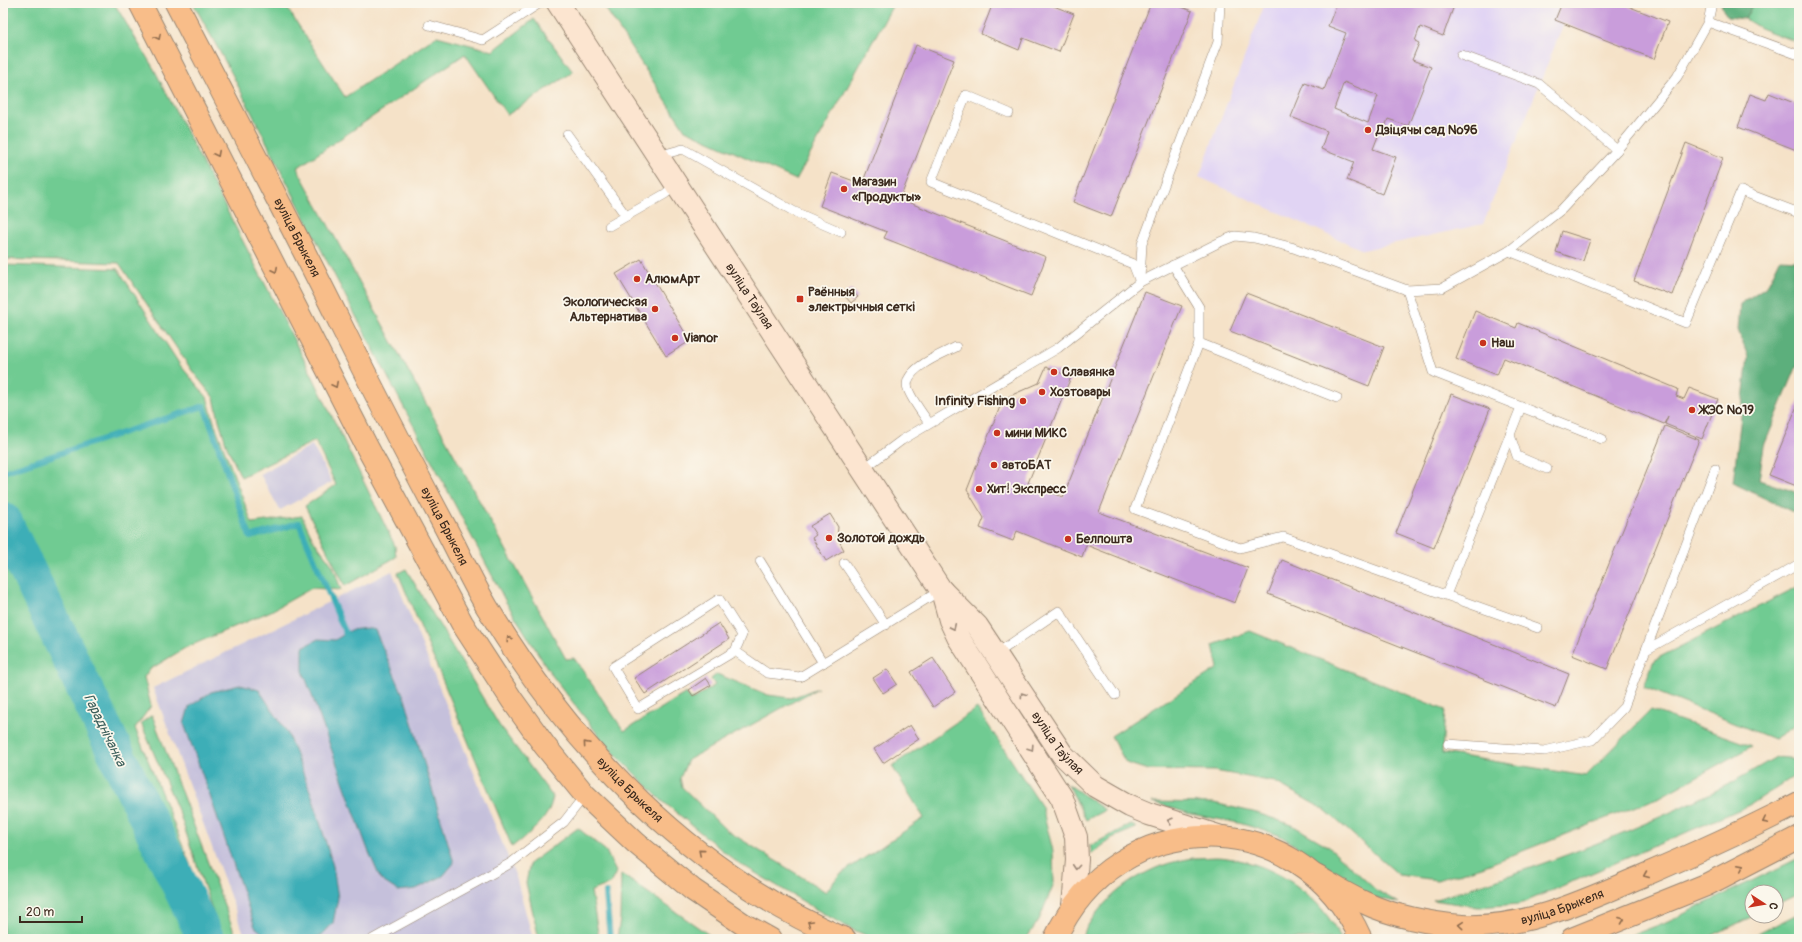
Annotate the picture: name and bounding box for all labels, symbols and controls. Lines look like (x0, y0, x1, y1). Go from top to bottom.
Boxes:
one-way arrow (154, 33, 161, 41)
place label: Дзіцячы сад №96 (1375, 122, 1478, 138)
marker: Дзіцячы сад №96 (1363, 125, 1373, 135)
one-way arrow (212, 149, 220, 157)
place label: Магазин «Продукты» (852, 174, 921, 205)
marker: Магазин «Продукты» (839, 184, 849, 194)
street label: вуліца Брыкеля (270, 195, 324, 280)
street label: вуліца Таўлая (722, 260, 777, 332)
one-way arrow (271, 265, 278, 273)
place label: АлюмАрт (645, 271, 701, 287)
marker: АлюмАрт (632, 274, 642, 284)
place label: Раённыя электрычныя сеткі (808, 284, 916, 315)
place label: Экологическая Альтернатива (563, 294, 647, 325)
marker: Раённыя электрычныя сеткі (795, 294, 805, 304)
marker: Экологическая Альтернатива (650, 304, 660, 314)
place label: Vianor (683, 330, 718, 346)
marker: Vianor (670, 333, 680, 343)
place label: Наш (1491, 335, 1514, 351)
marker: Наш (1478, 338, 1488, 348)
place label: Славянка (1062, 364, 1115, 380)
marker: Славянка (1049, 367, 1059, 377)
one-way arrow (330, 381, 338, 388)
place label: Хозтовары (1050, 384, 1111, 400)
marker: Хозтовары (1037, 387, 1047, 397)
place label: Infinity Fishing (935, 393, 1015, 409)
marker: Infinity Fishing (1018, 396, 1028, 406)
place label: ЖЭС №19 (1698, 402, 1754, 418)
marker: ЖЭС №19 (1687, 405, 1697, 415)
place label: мини МИКС (1005, 425, 1067, 441)
marker: мини МИКС (992, 428, 1002, 438)
place label: автоБАТ (1002, 457, 1052, 473)
marker: автоБАТ (989, 460, 999, 470)
place label: Хит! Экспресс (987, 481, 1067, 497)
street label: вуліца Брыкеля (417, 484, 471, 568)
marker: Хит! Экспресс (974, 484, 984, 494)
place label: Золотой дождь (837, 530, 925, 546)
place label: Белпошта (1076, 531, 1132, 547)
marker: Золотой дождь (824, 533, 834, 543)
marker: Белпошта (1063, 534, 1073, 544)
one-way arrow (949, 623, 957, 630)
one-way arrow (507, 637, 514, 644)
water label: Гараднічанка (80, 691, 131, 770)
one-way arrow (1020, 692, 1028, 699)
street label: вуліца Таўлая (1028, 708, 1087, 778)
one-way arrow (584, 741, 591, 749)
one-way arrow (1026, 744, 1033, 751)
street label: вуліца Брыкеля (593, 754, 666, 826)
one-way arrow (1761, 816, 1769, 824)
one-way arrow (1167, 817, 1174, 826)
one-way arrow (698, 850, 705, 857)
one-way arrow (1072, 864, 1081, 870)
one-way arrow (1736, 865, 1744, 872)
one-way arrow (1643, 870, 1650, 878)
north arrow (1744, 884, 1784, 924)
street label: вуліца Брыкеля (1519, 885, 1606, 928)
scale bar (20, 898, 82, 924)
text: С (1766, 901, 1780, 911)
text: 20 m (26, 905, 55, 920)
one-way arrow (1618, 916, 1625, 924)
one-way arrow (807, 920, 814, 927)
one-way arrow (1458, 921, 1464, 930)

